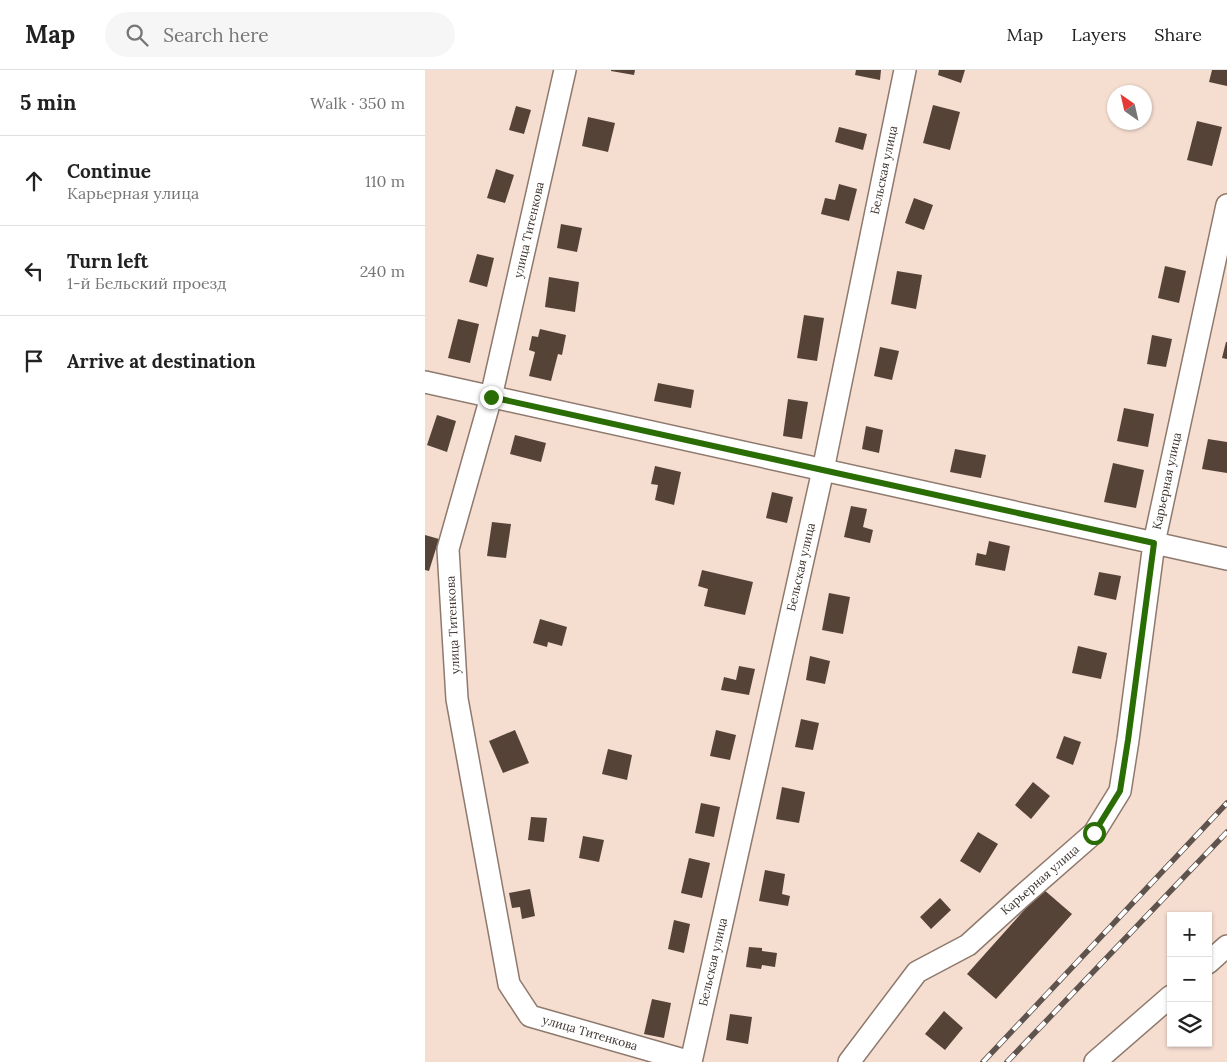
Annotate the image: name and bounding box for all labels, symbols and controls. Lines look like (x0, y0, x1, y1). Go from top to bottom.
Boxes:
search box (105, 12, 455, 57)
text: Map (25, 19, 75, 50)
icon: search (123, 21, 151, 49)
text: Search here (163, 23, 269, 47)
text: Map (1007, 23, 1043, 46)
text: Layers (1071, 23, 1126, 46)
text: Share (1154, 23, 1202, 46)
north arrow (1107, 85, 1152, 130)
text: 5 min (20, 89, 76, 116)
text: Walk · 350 m (310, 93, 405, 113)
street label: Бельская улица (867, 124, 900, 216)
text: Continue (67, 159, 151, 183)
icon: ahead (20, 167, 48, 195)
text: 110 m (365, 171, 405, 191)
street label: улица Титенкова (510, 180, 547, 280)
text: Карьерная улица (67, 183, 199, 203)
text: Turn left (67, 249, 148, 273)
icon: left (20, 257, 48, 285)
text: 240 m (360, 261, 405, 281)
text: 1-й Бельский проезд (67, 273, 227, 293)
icon: arrive (20, 347, 48, 375)
text: Arrive at destination (67, 349, 256, 373)
route end (480, 386, 503, 409)
street label: Карьерная улица (1149, 431, 1184, 531)
street label: Бельская улица (783, 521, 818, 613)
street label: улица Титенкова (442, 575, 463, 675)
route start (1083, 822, 1106, 845)
street label: Карьерная улица (997, 841, 1082, 918)
map controls (1167, 912, 1212, 1047)
button: + (1167, 912, 1212, 957)
street label: Бельская улица (695, 916, 730, 1008)
button: − (1167, 957, 1212, 1002)
button: layers (1167, 1002, 1212, 1047)
street label: улица Титенкова (541, 1012, 640, 1053)

